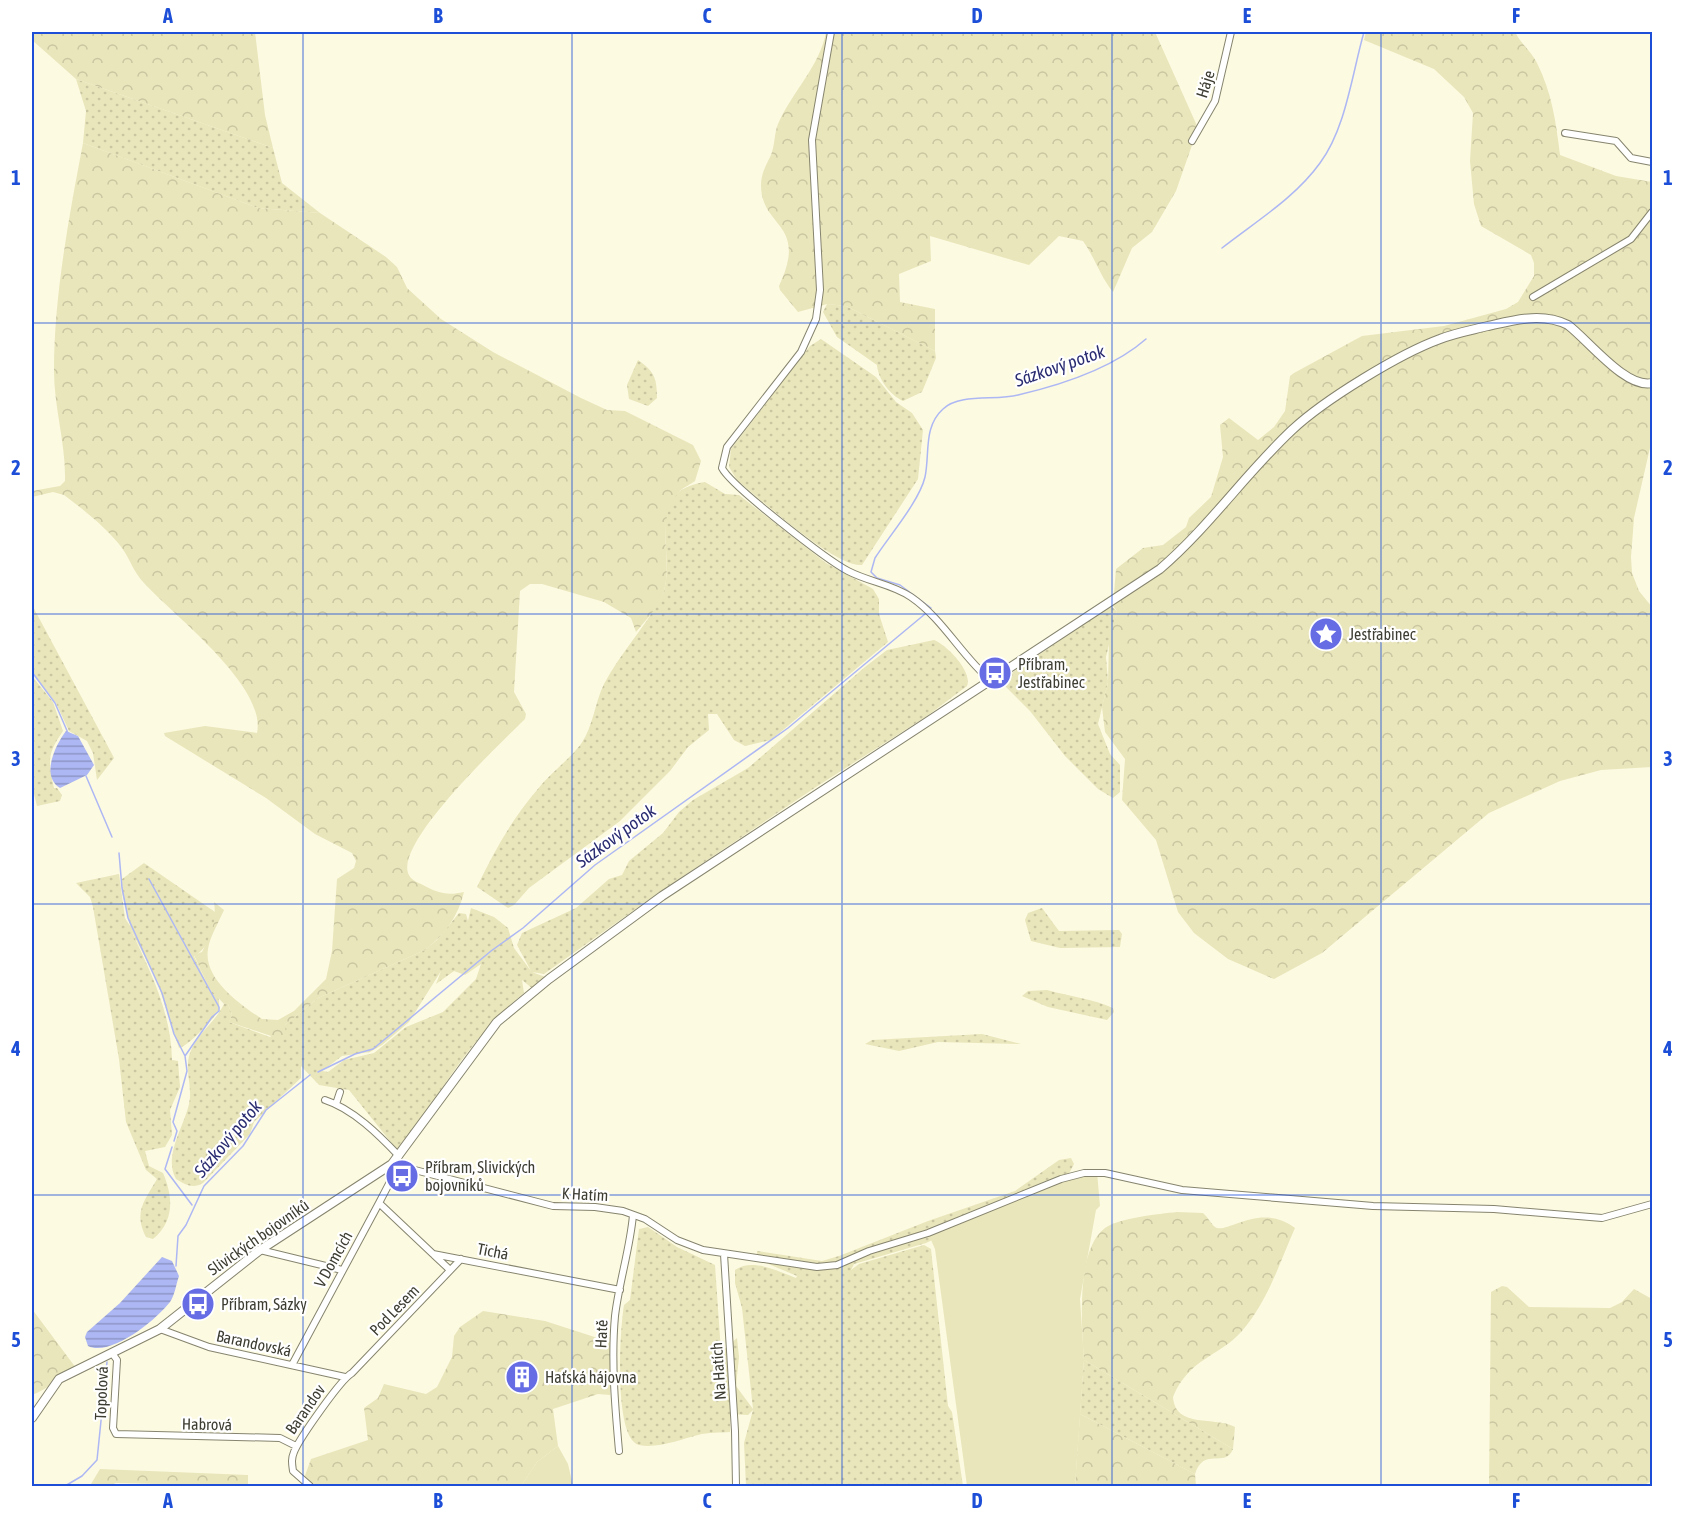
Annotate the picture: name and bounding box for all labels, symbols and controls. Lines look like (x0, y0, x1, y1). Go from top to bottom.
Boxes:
text: A (162, 4, 173, 27)
text: B (433, 4, 443, 27)
text: C (703, 4, 712, 27)
text: D (971, 4, 983, 27)
text: E (1243, 4, 1252, 27)
text: F (1512, 4, 1520, 27)
street label: Háje (1192, 68, 1219, 100)
text: 1 (11, 166, 21, 189)
text: 1 (1663, 166, 1673, 189)
water label: Sázkový potok (1011, 340, 1109, 391)
text: 2 (11, 456, 21, 479)
text: 2 (1663, 456, 1673, 479)
place icon: Jestřabinec (1308, 616, 1344, 652)
place label: Jestřabinec (1349, 625, 1416, 643)
bus stop icon: Příbram, Jestřabinec (977, 655, 1013, 691)
place label: Příbram, Jestřabinec (1018, 655, 1085, 691)
text: 3 (11, 747, 21, 770)
text: 3 (1663, 747, 1673, 770)
water label: Sázkový potok (571, 799, 661, 872)
text: 4 (10, 1037, 21, 1060)
text: 4 (1662, 1037, 1673, 1060)
water label: Sázkový potok (189, 1095, 267, 1182)
bus stop icon: Příbram, Slivických bojovníků (384, 1158, 420, 1194)
place label: Příbram, Slivických bojovníků (425, 1158, 535, 1195)
street label: K Hatím (561, 1184, 609, 1204)
street label: Slivických bojovníků (204, 1195, 313, 1279)
street label: V Domcích (310, 1228, 356, 1290)
street label: Tichá (476, 1239, 510, 1263)
street label: Pod Lesem (366, 1281, 422, 1339)
bus stop icon: Příbram, Sázky (180, 1286, 216, 1322)
place label: Příbram, Sázky (221, 1295, 307, 1314)
street label: Hatě (591, 1319, 611, 1349)
street label: Barandovská (215, 1326, 293, 1360)
text: 5 (11, 1328, 21, 1351)
text: 5 (1663, 1328, 1673, 1351)
street label: Na Hatích (707, 1342, 729, 1400)
building icon: Haťská hájovna (504, 1359, 540, 1395)
street label: Topolová (91, 1366, 112, 1420)
place label: Haťská hájovna (545, 1368, 637, 1387)
street label: Barandov (282, 1381, 329, 1437)
street label: Habrová (182, 1415, 232, 1433)
text: A (162, 1489, 173, 1512)
text: B (433, 1489, 443, 1512)
text: C (703, 1489, 712, 1512)
text: D (971, 1489, 983, 1512)
text: E (1243, 1489, 1252, 1512)
text: F (1512, 1489, 1520, 1512)

